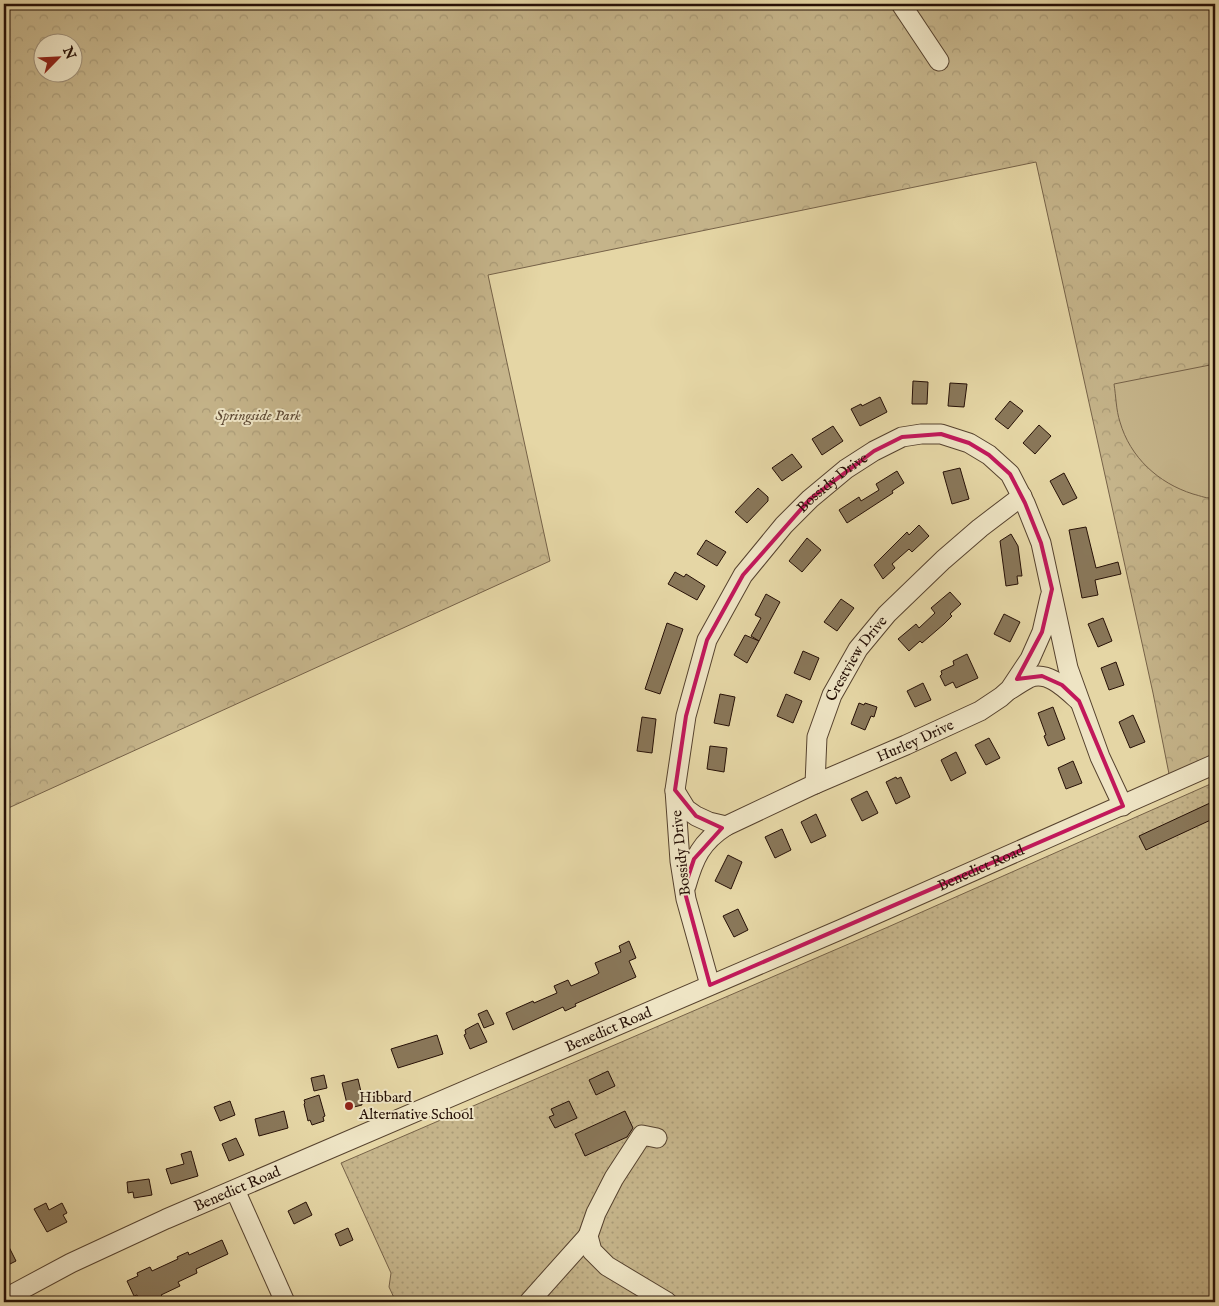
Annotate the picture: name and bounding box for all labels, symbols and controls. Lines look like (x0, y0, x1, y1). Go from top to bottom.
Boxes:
north arrow (32, 32, 82, 82)
text: N (58, 43, 80, 62)
park label: Springside Park (215, 406, 301, 426)
street label: Bossidy Drive (792, 448, 871, 517)
street label: Crestview Drive (821, 612, 891, 704)
street label: Hurley Drive (874, 715, 957, 766)
street label: Bossidy Drive (667, 809, 695, 897)
street label: Benedict Road (935, 840, 1028, 895)
street label: Benedict Road (562, 1002, 655, 1056)
place label: Hibbard Alternative School (358, 1088, 474, 1124)
marker: Hibbard Alternative School (343, 1100, 355, 1112)
street label: Benedict Road (191, 1161, 284, 1216)

